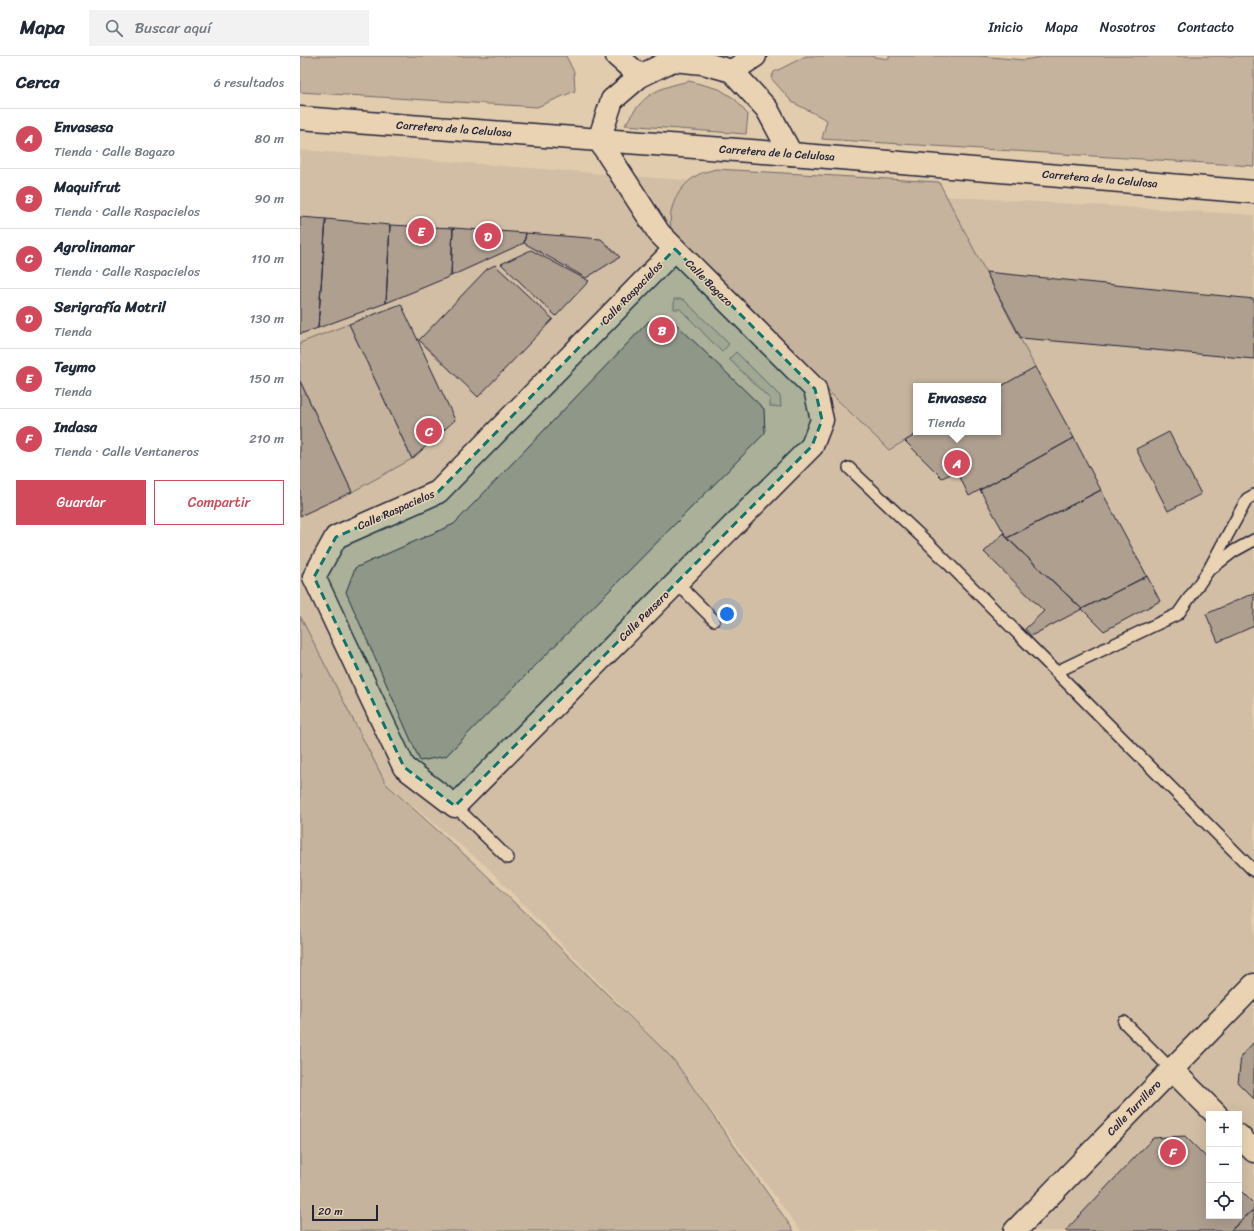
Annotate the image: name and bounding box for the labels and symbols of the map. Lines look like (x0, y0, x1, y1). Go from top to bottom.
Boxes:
street label: Carretera de la Celulosa (396, 115, 513, 143)
street label: Carretera de la Celulosa (719, 139, 836, 167)
street label: Carretera de la Celulosa (1042, 164, 1159, 194)
pin: E (408, 216, 434, 246)
pin: D (475, 221, 501, 251)
street label: Calle Bagazo (680, 254, 738, 312)
street label: Calle Raspacielos (596, 256, 668, 329)
pin: B (649, 315, 675, 345)
pin: C (416, 416, 442, 446)
pin: A (944, 448, 970, 478)
street label: Calle Raspacielos (354, 484, 439, 536)
street label: Calle Pensero (614, 586, 674, 646)
your location (717, 604, 737, 624)
street label: Calle Turrillero (1102, 1075, 1166, 1140)
pin: F (1160, 1137, 1186, 1167)
scale bar (312, 1203, 378, 1222)

